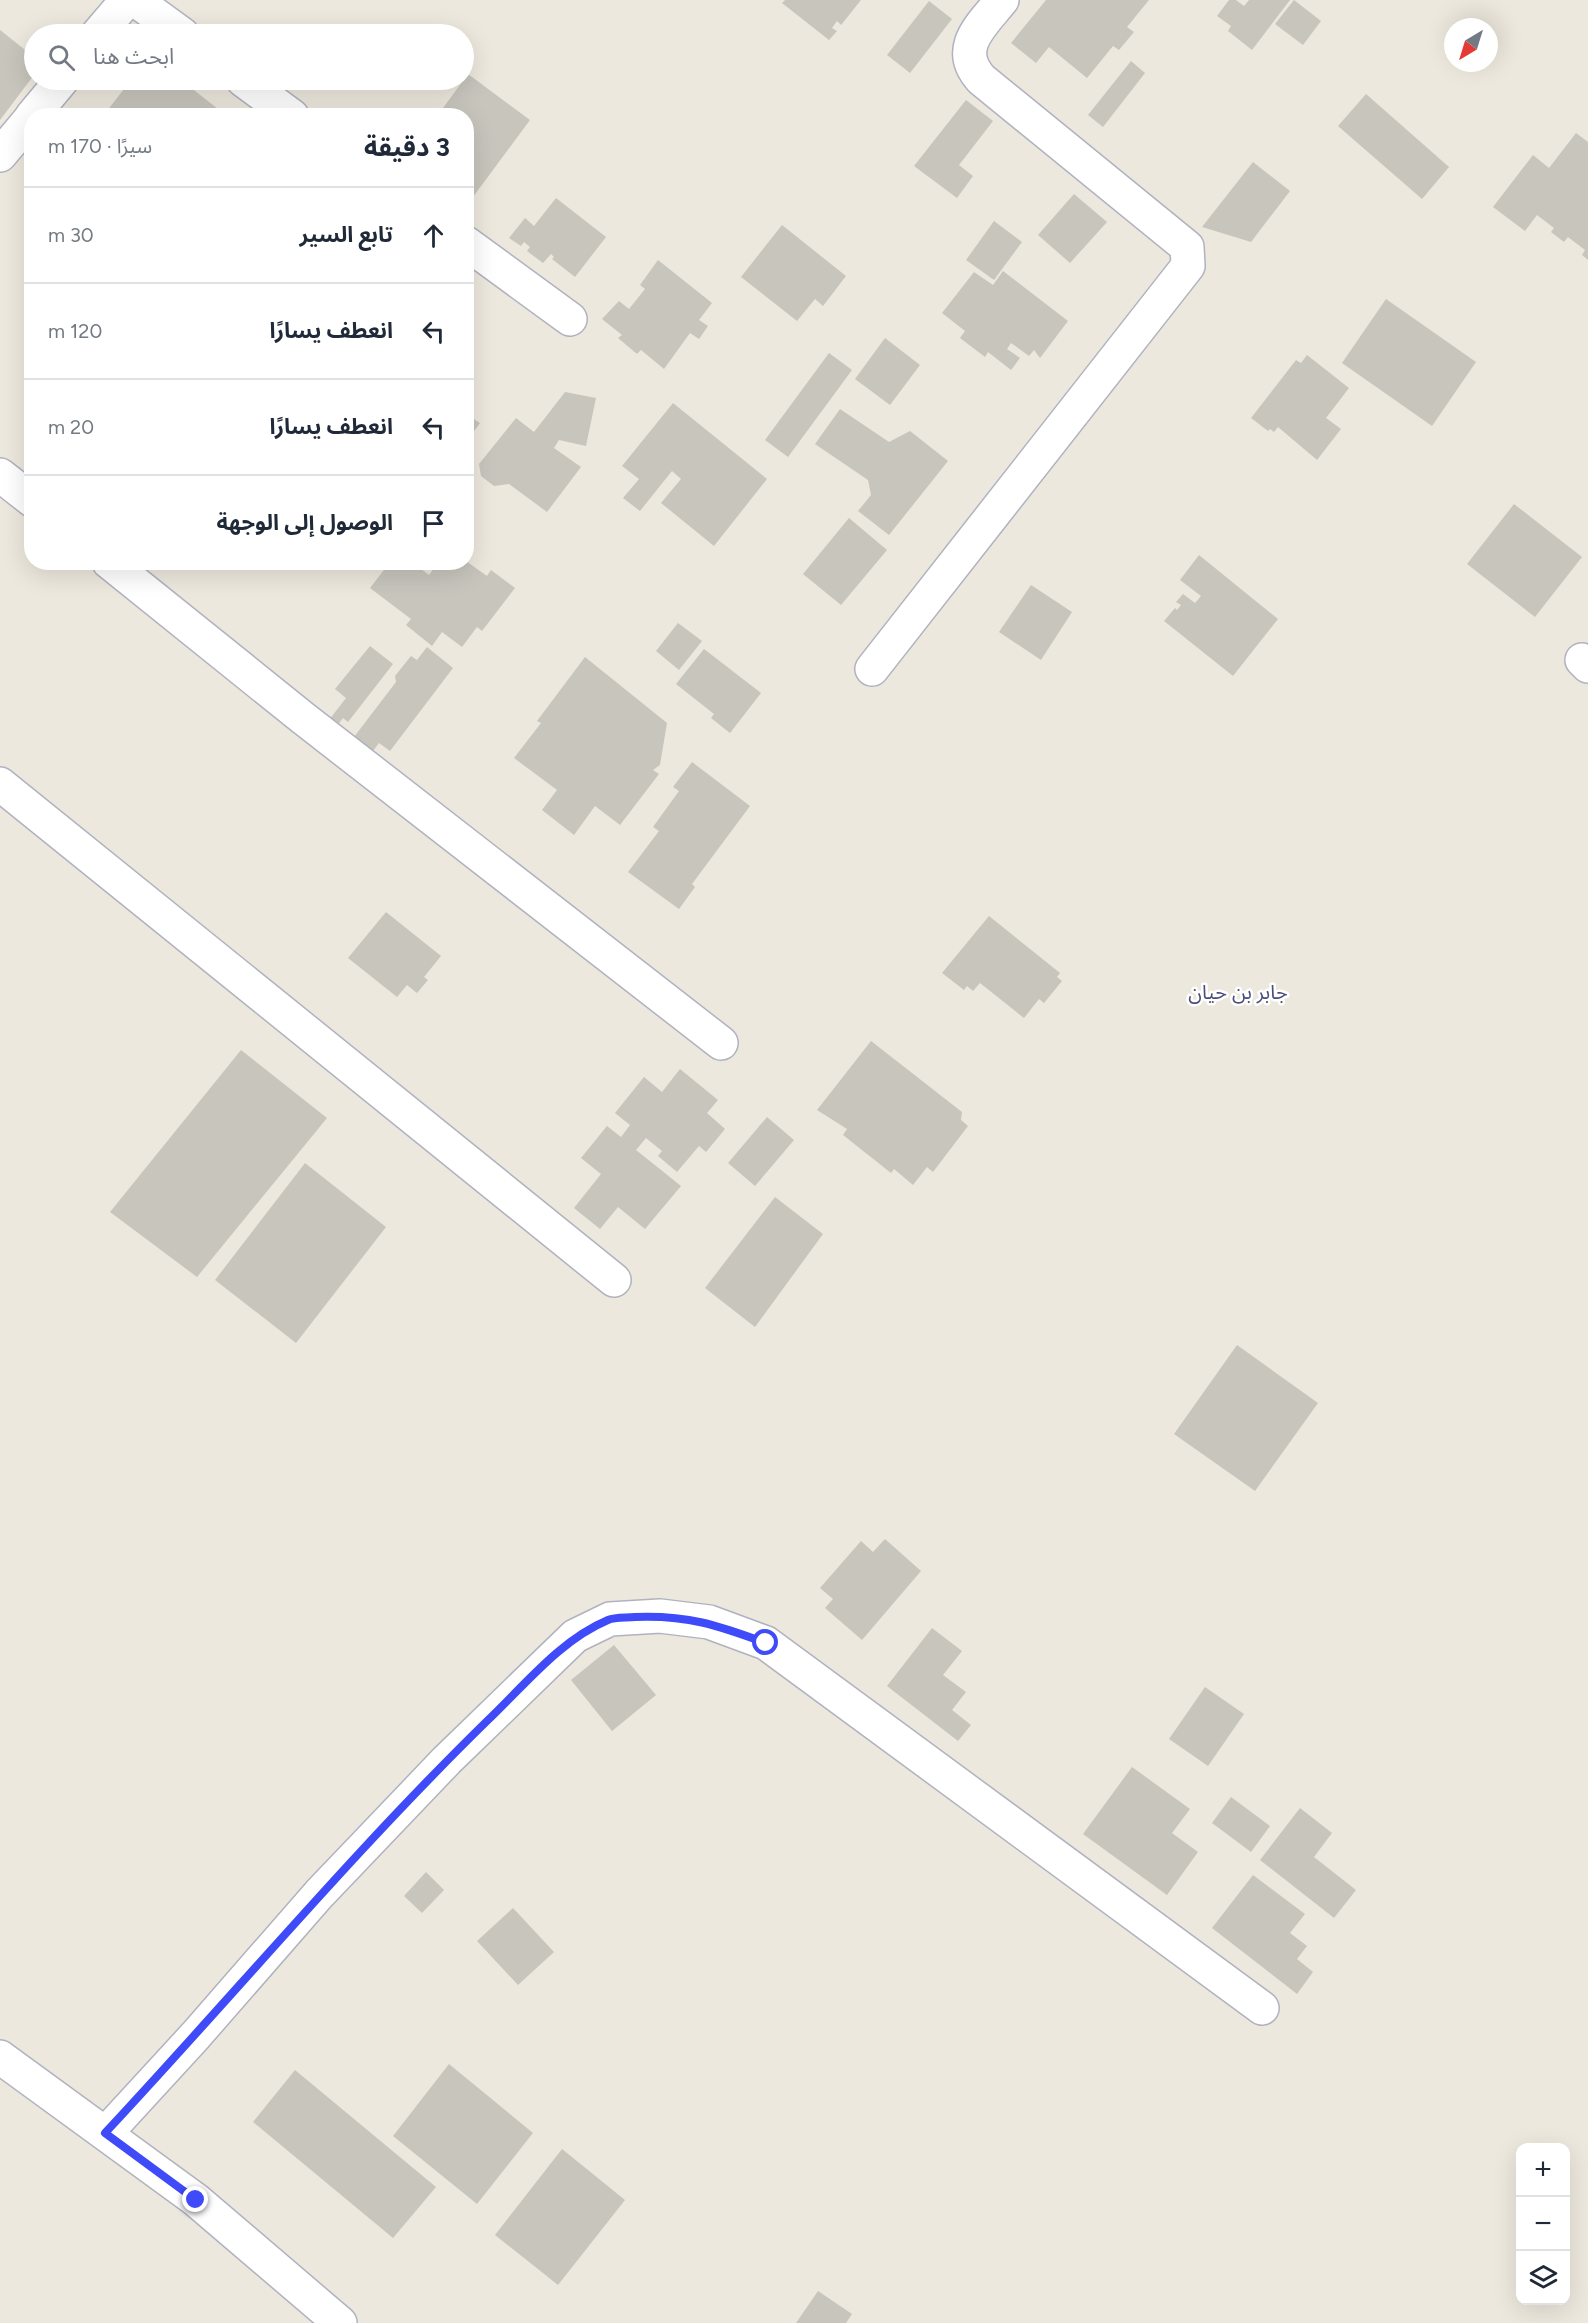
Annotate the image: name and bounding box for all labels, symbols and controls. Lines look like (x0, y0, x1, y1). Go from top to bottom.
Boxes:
north arrow (1444, 18, 1498, 72)
search box (24, 24, 474, 90)
icon: search (45, 41, 78, 74)
text: ابحث هنا (93, 43, 174, 70)
text: 3 دقيقة (364, 131, 450, 163)
text: سيرًا · 170 m (48, 134, 152, 158)
icon: ahead (417, 219, 450, 252)
text: تابع السير (299, 221, 393, 248)
text: 30 m (48, 223, 94, 247)
icon: left (417, 315, 450, 348)
text: انعطف يسارًا (270, 317, 393, 344)
text: 120 m (48, 319, 102, 343)
icon: left (417, 411, 450, 444)
text: انعطف يسارًا (270, 413, 393, 440)
text: 20 m (48, 415, 94, 439)
icon: arrive (417, 507, 450, 540)
text: الوصول إلى الوجهة (216, 509, 393, 536)
district label: جابر بن حيان (1188, 980, 1288, 1004)
route start (752, 1629, 778, 1655)
map controls (1516, 2143, 1570, 2305)
button: + (1516, 2143, 1570, 2197)
route end (182, 2186, 208, 2212)
button: − (1516, 2197, 1570, 2251)
button: layers (1516, 2251, 1570, 2305)

